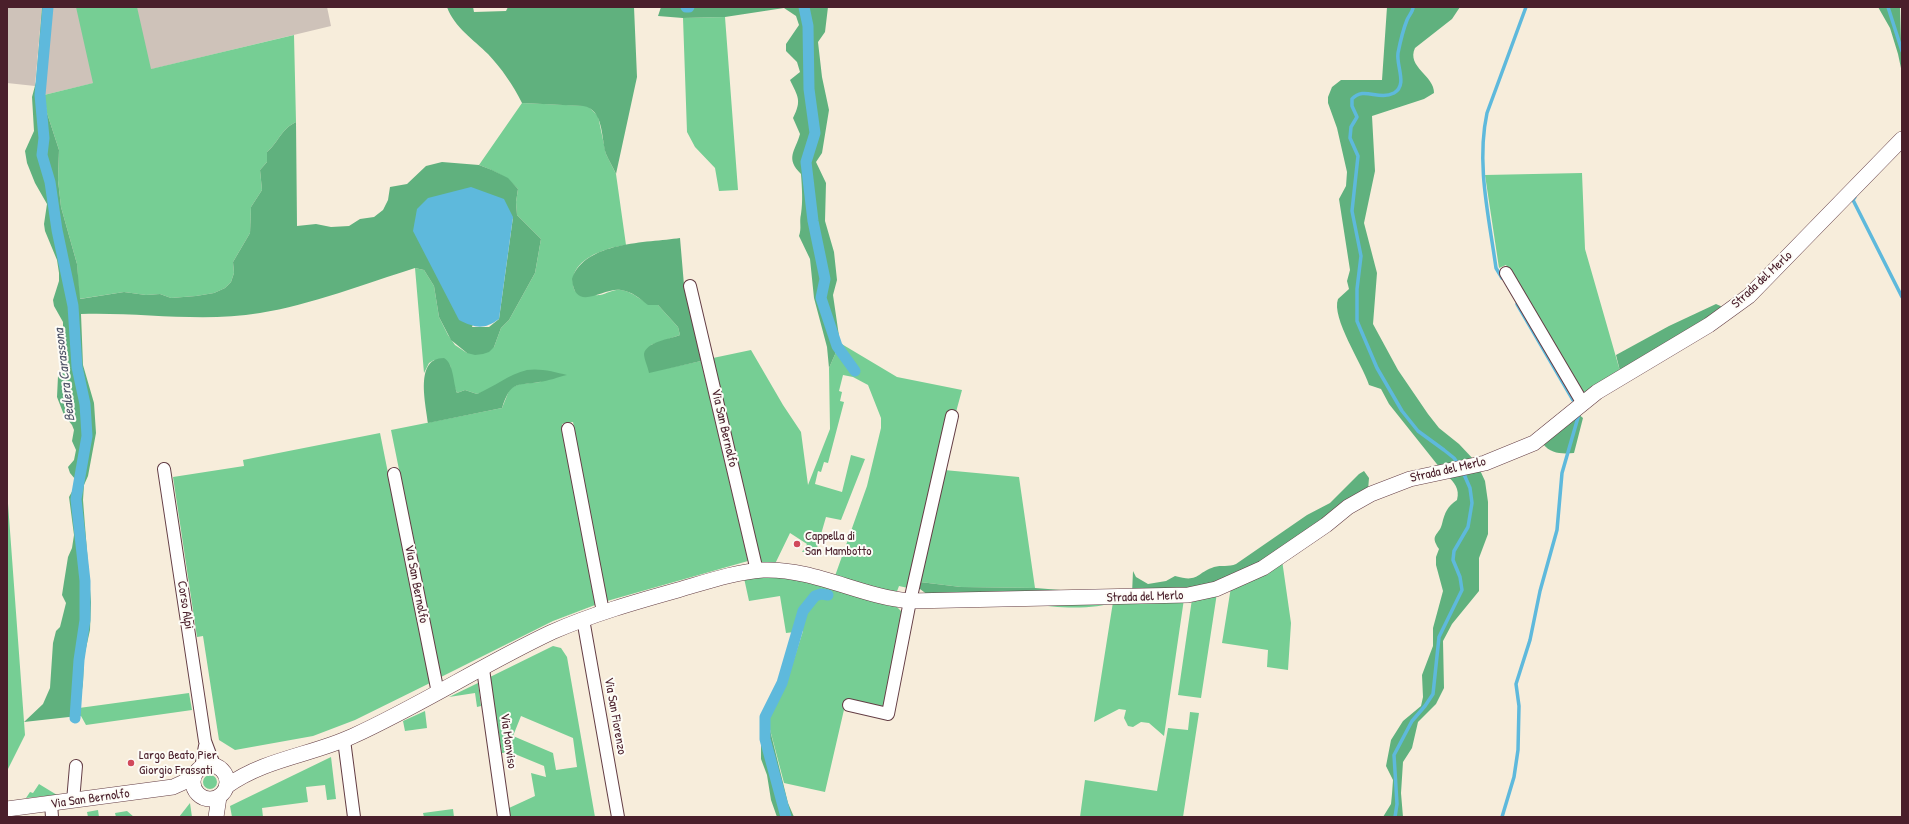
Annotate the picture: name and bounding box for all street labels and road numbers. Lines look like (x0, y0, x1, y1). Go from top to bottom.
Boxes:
street label: Strada del Merlo (1729, 248, 1795, 312)
street label: Via San Bernolfo (707, 388, 741, 468)
street label: Strada del Merlo (1409, 454, 1487, 486)
street label: Via San Bernolfo (401, 544, 431, 624)
street label: Corso Alpi (173, 580, 197, 630)
street label: Strada del Merlo (1106, 588, 1184, 606)
street label: Via San Fiorenzo (601, 676, 629, 756)
street label: Via Monviso (496, 712, 520, 770)
street label: Via San Bernolfo (50, 786, 130, 812)

